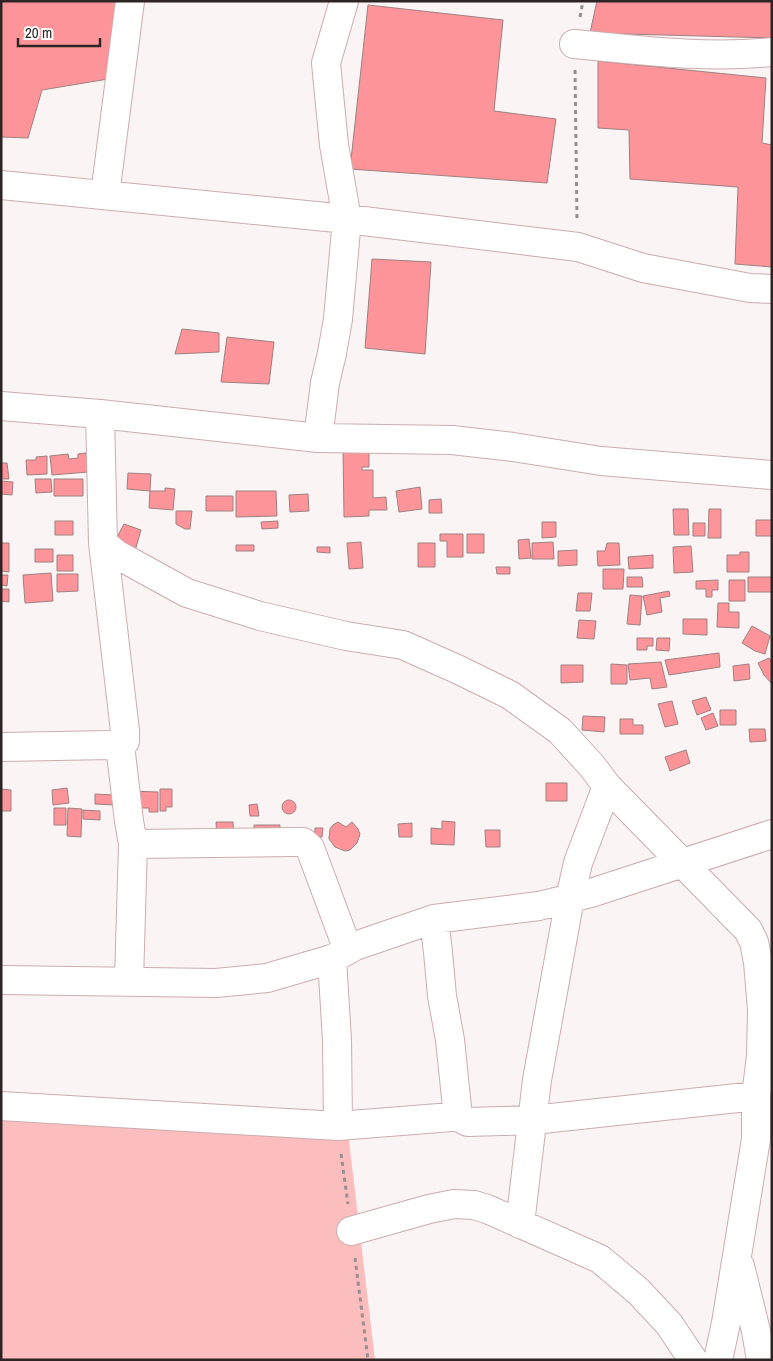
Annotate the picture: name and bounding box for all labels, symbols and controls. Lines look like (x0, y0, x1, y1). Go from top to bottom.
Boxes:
scale bar (18, 15, 100, 47)
text: 20 m (25, 22, 52, 43)

